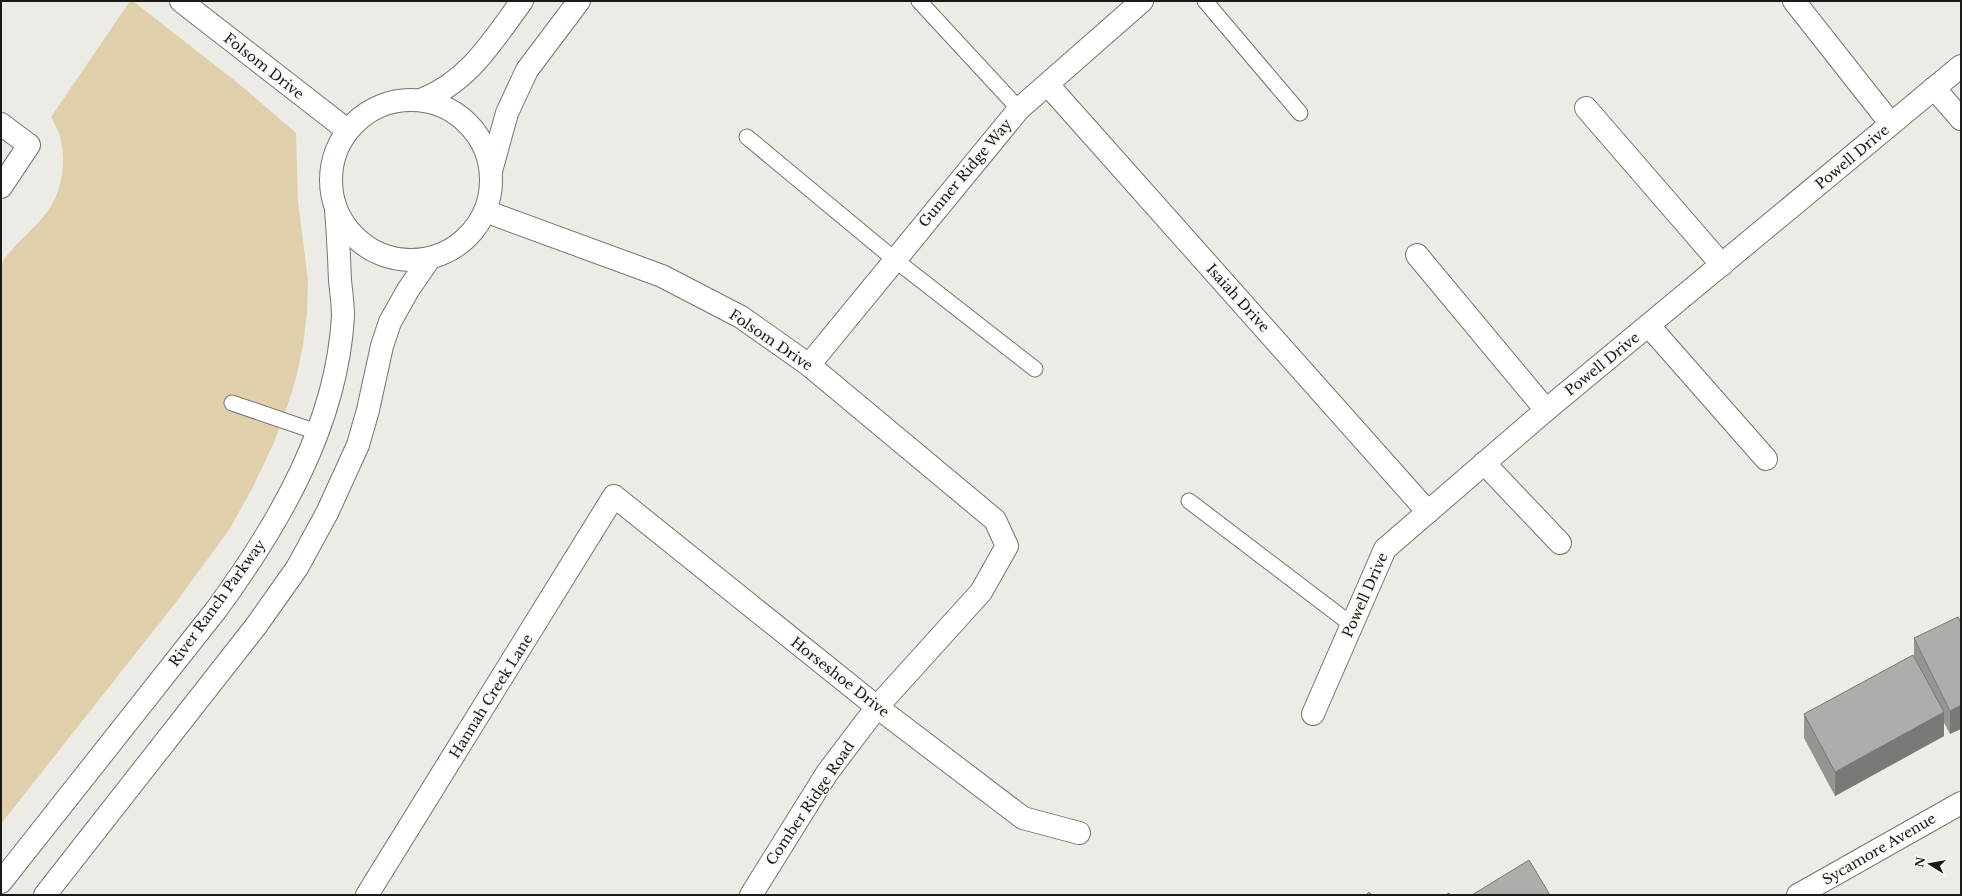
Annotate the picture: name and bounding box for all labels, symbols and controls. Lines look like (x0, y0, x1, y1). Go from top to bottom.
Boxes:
street label: Folsom Drive (220, 29, 308, 103)
street label: Gunner Ridge Way (914, 115, 1016, 231)
street label: Powell Drive (1811, 121, 1893, 193)
street label: Isaiah Drive (1203, 260, 1273, 336)
street label: Folsom Drive (726, 305, 816, 375)
street label: Powell Drive (1561, 328, 1643, 400)
street label: River Ranch Parkway (165, 536, 269, 670)
street label: Powell Drive (1338, 550, 1392, 640)
street label: Hannah Creek Lane (445, 630, 537, 762)
street label: Horseshoe Drive (787, 633, 893, 721)
street label: Comber Ridge Road (762, 737, 859, 868)
street label: Sycamore Avenue (1819, 809, 1939, 889)
north arrow (1910, 844, 1950, 884)
text: N (1912, 855, 1928, 869)

